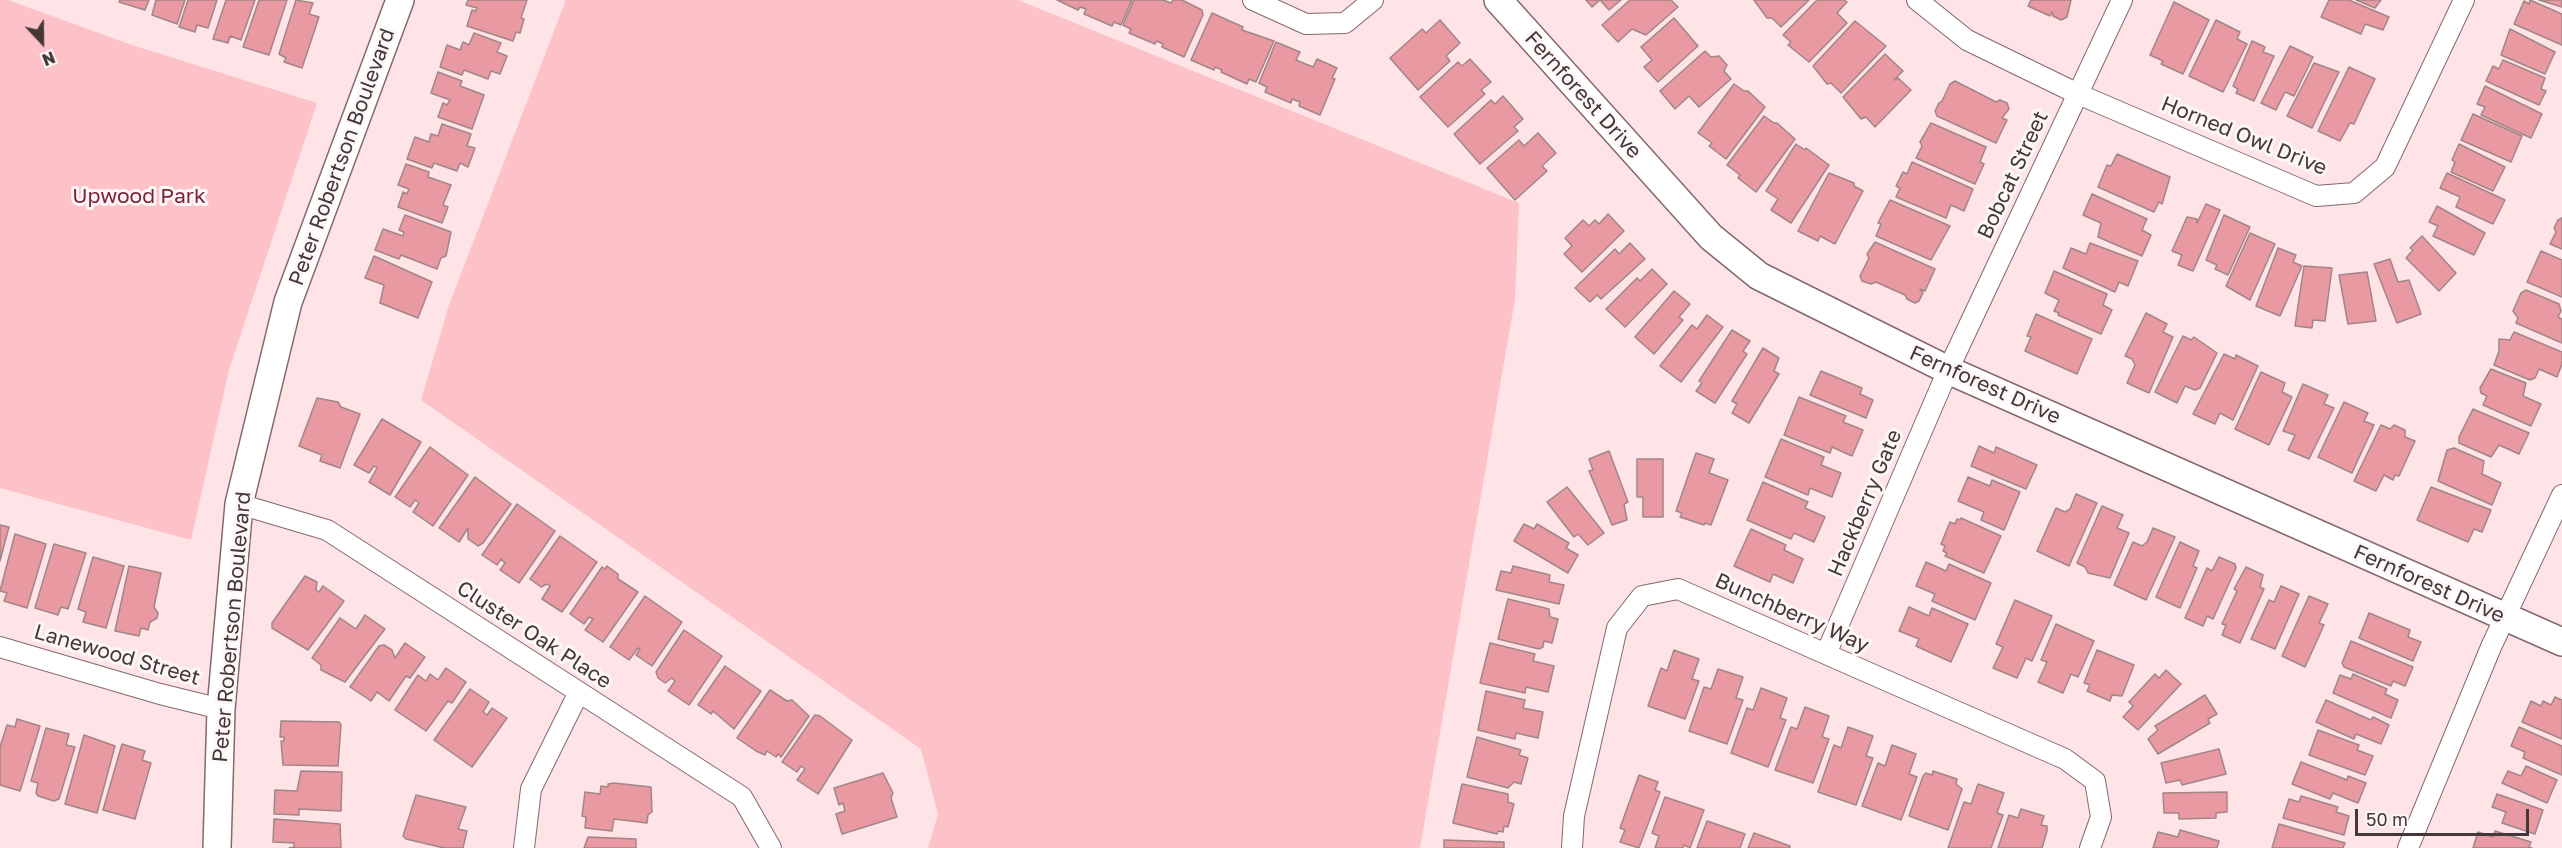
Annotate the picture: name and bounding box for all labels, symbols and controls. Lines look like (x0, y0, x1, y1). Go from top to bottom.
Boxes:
north arrow (12, 12, 72, 72)
street label: Peter Robertson Boulevard (284, 25, 400, 289)
street label: Fernforest Drive (1519, 26, 1647, 164)
text: N (39, 47, 58, 70)
street label: Horned Owl Drive (2157, 91, 2331, 181)
street label: Bobcat Street (1972, 107, 2054, 243)
park label: Upwood Park (72, 183, 206, 209)
street label: Fernforest Drive (1906, 340, 2064, 430)
street label: Hackberry Gate (1823, 426, 1907, 580)
street label: Peter Robertson Boulevard (208, 490, 256, 764)
street label: Fernforest Drive (2350, 539, 2508, 629)
street label: Bunchberry Way (1711, 568, 1873, 658)
street label: Cluster Oak Place (452, 576, 616, 694)
street label: Lanewood Street (31, 619, 203, 691)
scale bar (2358, 797, 2532, 835)
text: 50 m (2366, 808, 2408, 830)

